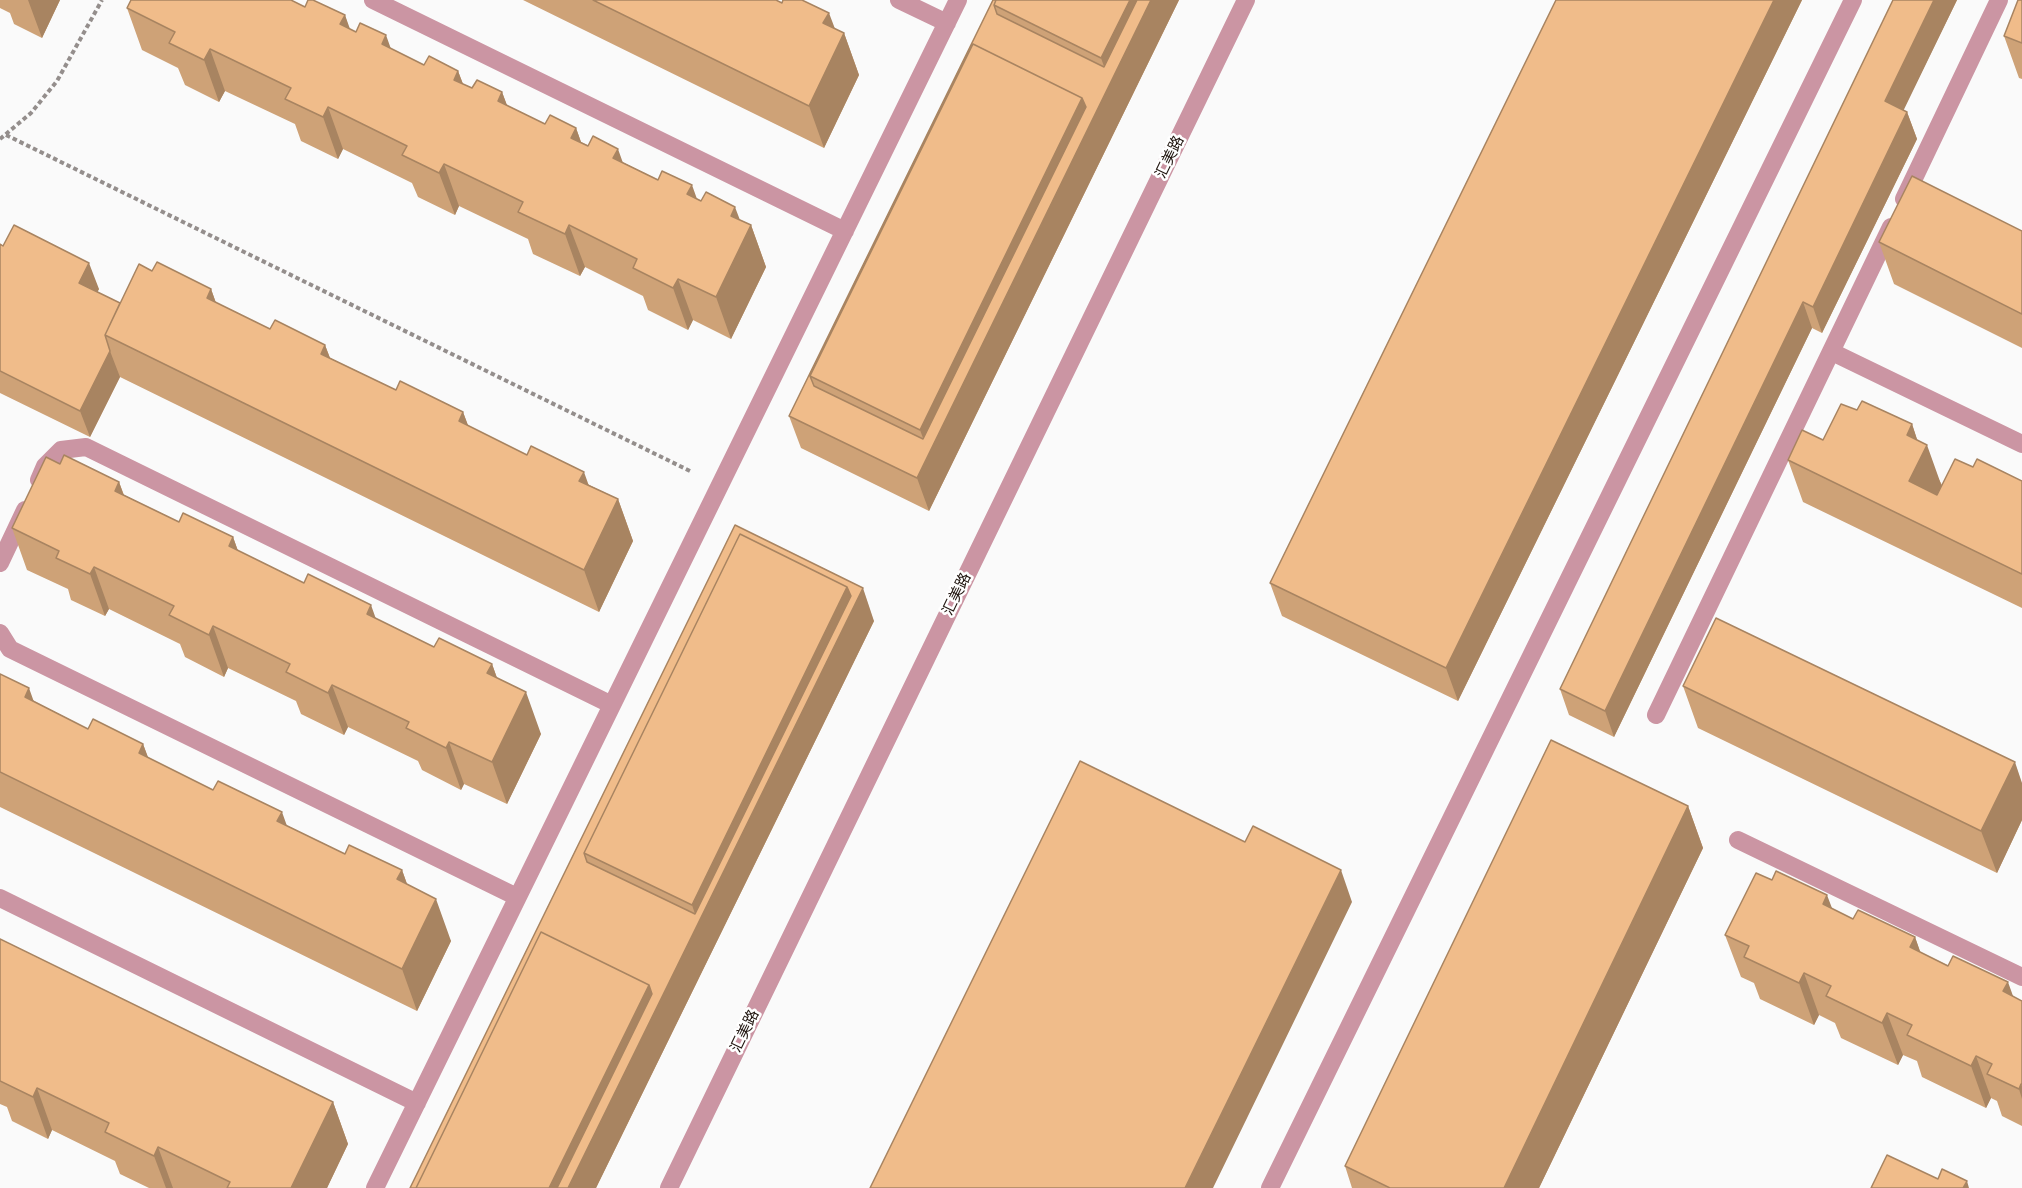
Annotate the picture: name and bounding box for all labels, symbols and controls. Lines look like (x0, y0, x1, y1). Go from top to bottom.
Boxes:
street label: 汇美路 (1152, 133, 1188, 181)
street label: 汇美路 (939, 570, 975, 618)
street label: 汇美路 (727, 1007, 763, 1055)

